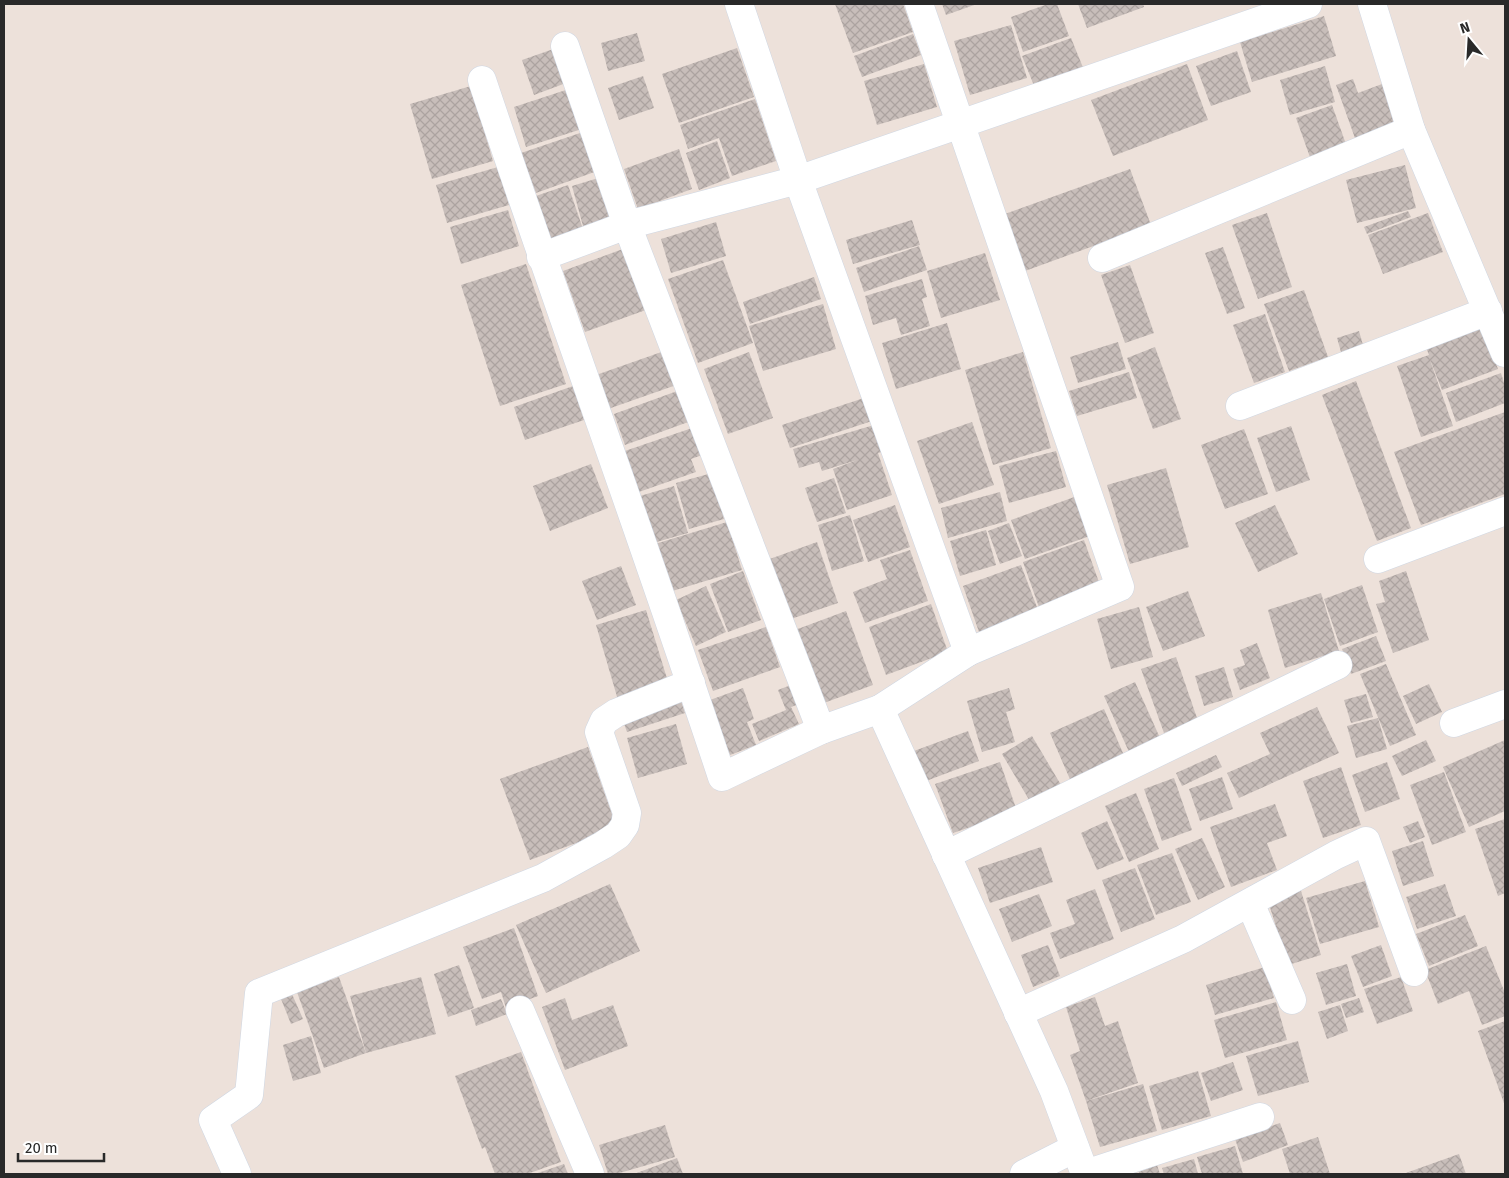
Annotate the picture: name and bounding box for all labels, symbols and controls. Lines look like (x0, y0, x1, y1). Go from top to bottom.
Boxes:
north arrow (1444, 15, 1494, 65)
text: N (1458, 19, 1472, 38)
scale bar (18, 1130, 104, 1162)
text: 20 m (25, 1139, 58, 1157)

